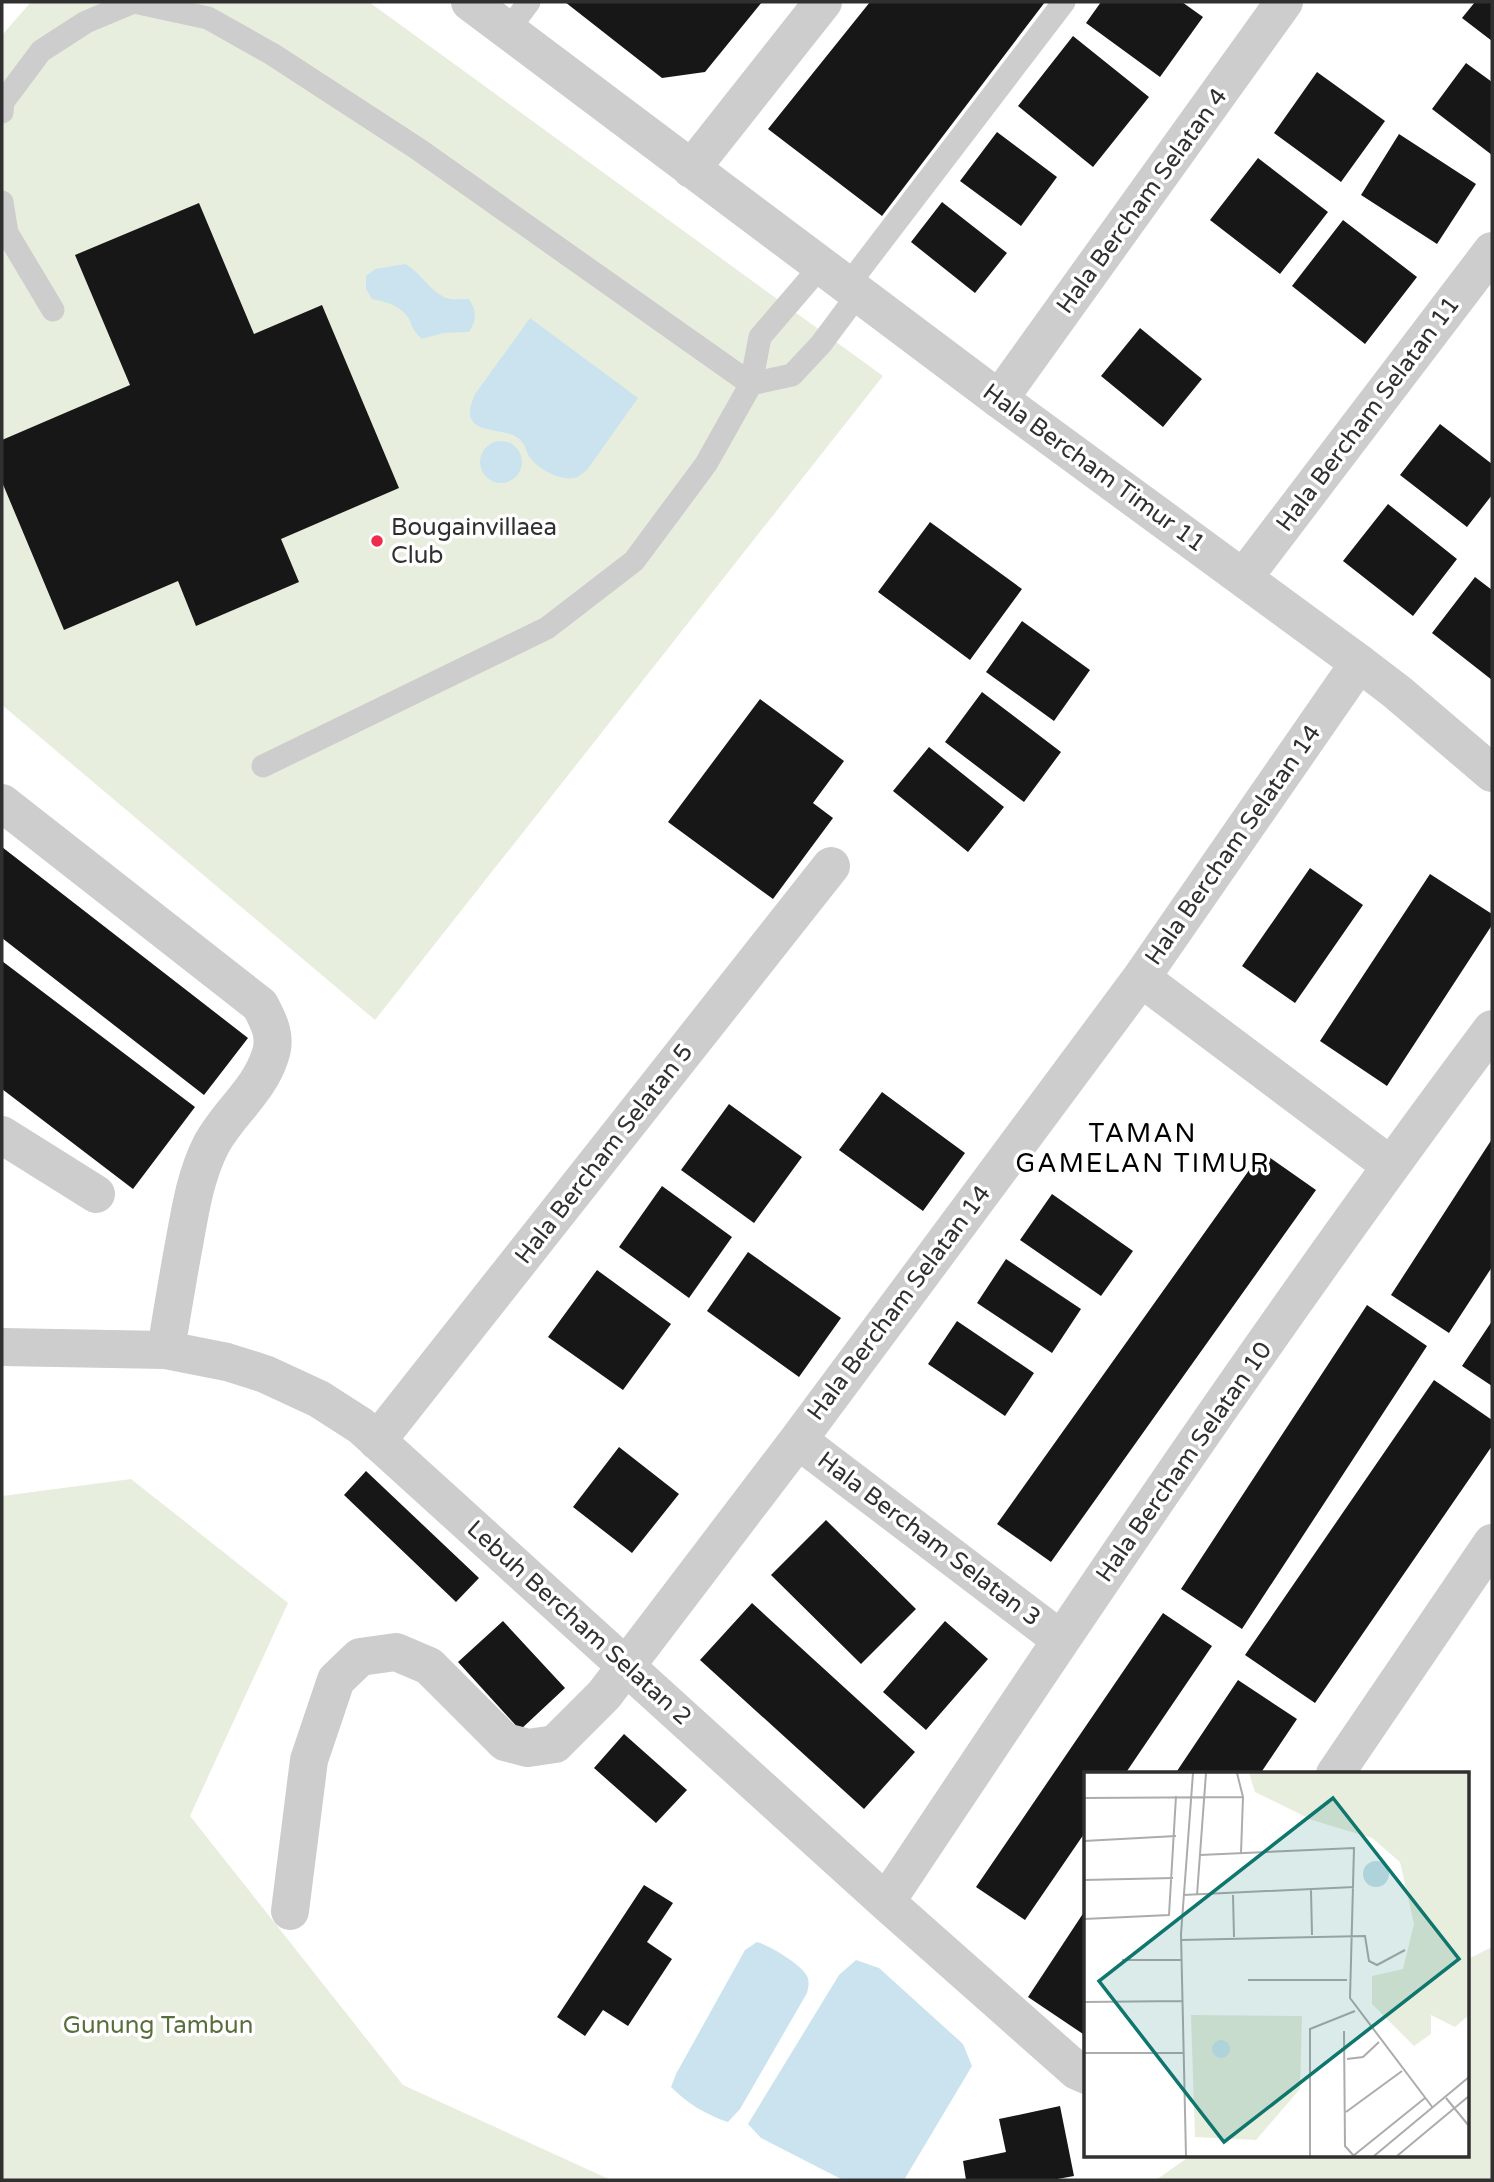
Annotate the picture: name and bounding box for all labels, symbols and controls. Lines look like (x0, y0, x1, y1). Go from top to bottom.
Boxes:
street label: Hala Bercham Selatan 4 (1050, 83, 1234, 319)
street label: Hala Bercham Selatan 11 (1270, 291, 1466, 537)
street label: Hala Bercham Timur 11 (977, 378, 1211, 558)
place label: Bougainvillaea Club (391, 513, 557, 570)
marker: Bougainvillaea Club (369, 533, 385, 549)
street label: Hala Bercham Selatan 14 (1139, 719, 1327, 971)
street label: Hala Bercham Selatan 5 (509, 1038, 699, 1270)
district label: TAMAN GAMELAN TIMUR (1016, 1118, 1270, 1179)
street label: Hala Bercham Selatan 14 (801, 1180, 997, 1426)
street label: Hala Bercham Selatan 10 (1090, 1336, 1278, 1588)
street label: Hala Bercham Selatan 3 (812, 1446, 1046, 1632)
street label: Lebuh Bercham Selatan 2 (461, 1514, 697, 1732)
inset map (1084, 1772, 1470, 2158)
park label: Gunung Tambun (63, 2011, 253, 2040)

